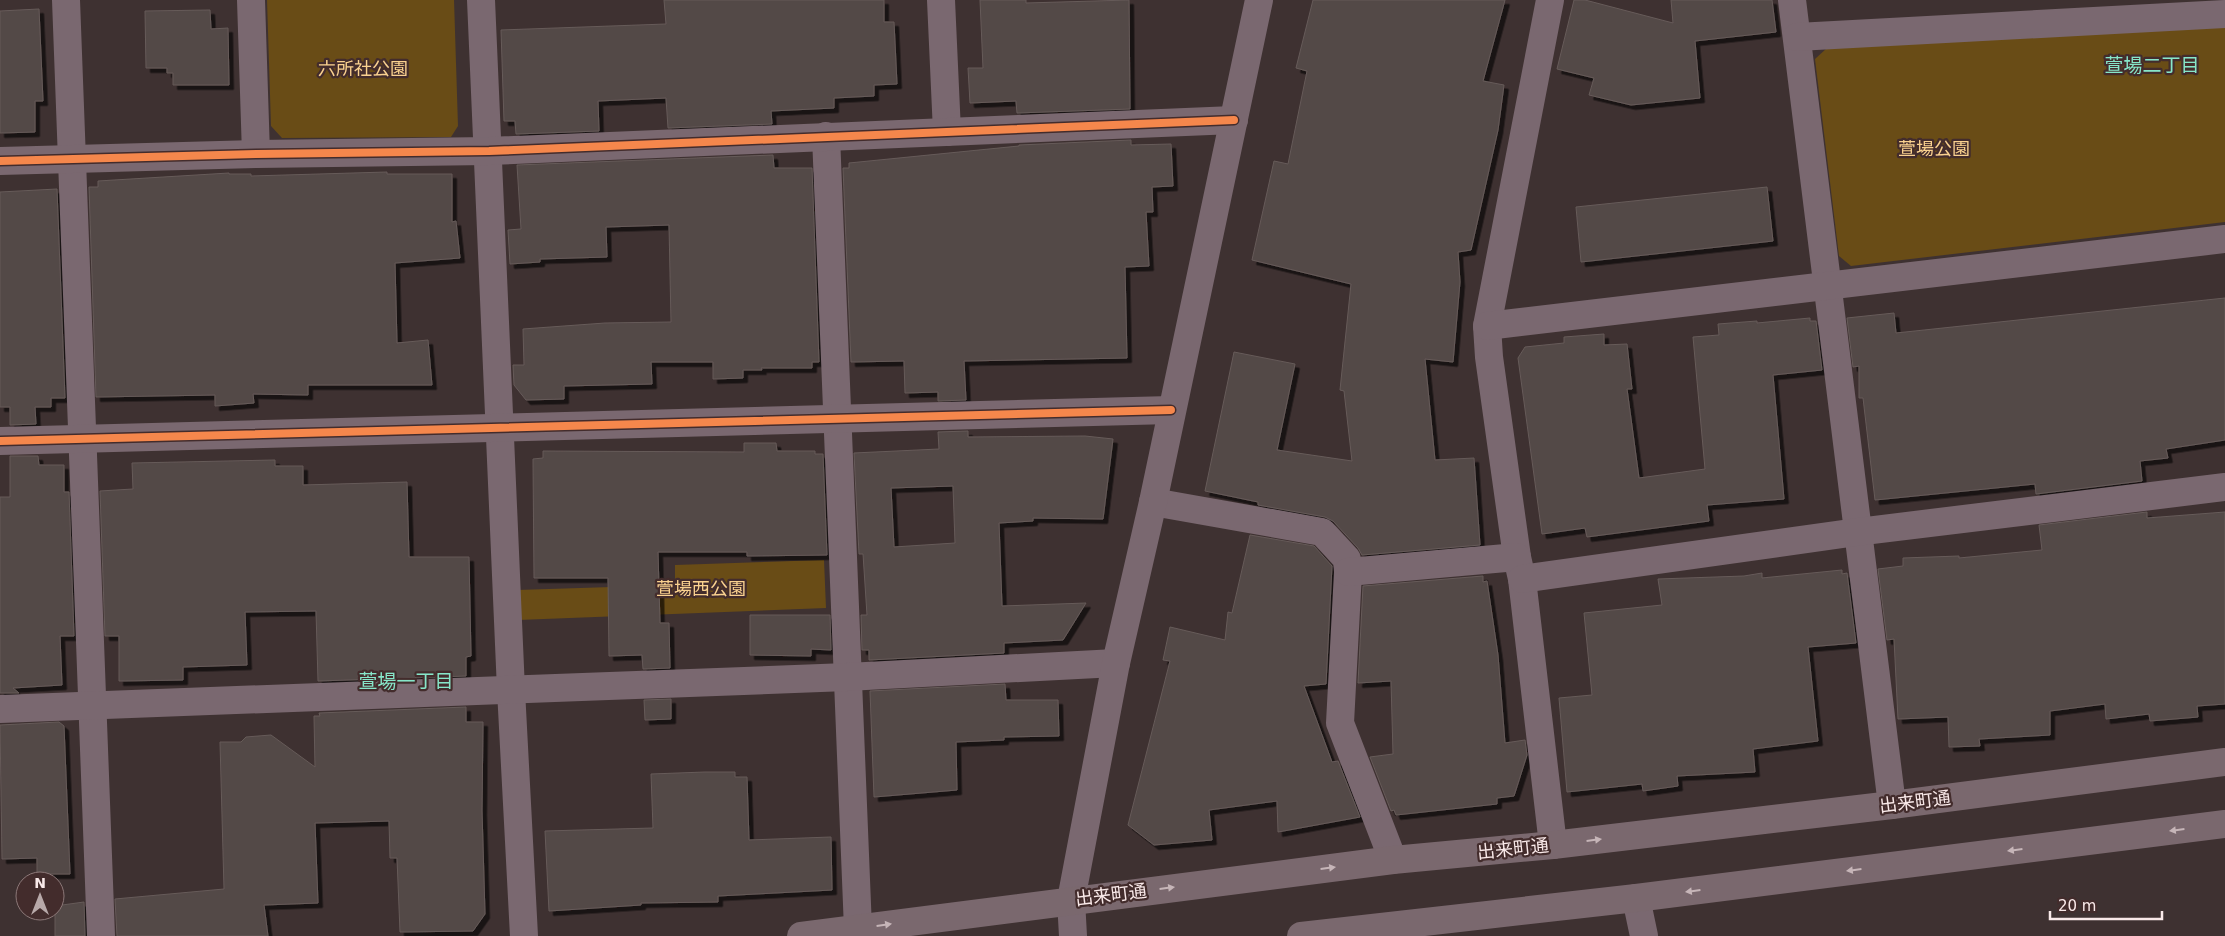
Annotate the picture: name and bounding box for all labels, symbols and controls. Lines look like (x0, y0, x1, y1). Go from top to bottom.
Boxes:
district label: 萱場二丁目 (2104, 54, 2200, 76)
park label: 六所社公園 (318, 58, 408, 79)
park label: 萱場公園 (1898, 138, 1970, 159)
park label: 萱場西公園 (656, 578, 746, 599)
district label: 萱場一丁目 (358, 670, 454, 692)
street label: 出来町通 (1878, 787, 1952, 816)
one-way arrow (2168, 826, 2184, 834)
street label: 出来町通 (1476, 834, 1550, 863)
one-way arrow (1587, 836, 1603, 844)
one-way arrow (2007, 846, 2023, 854)
one-way arrow (1321, 864, 1337, 872)
one-way arrow (1846, 866, 1862, 874)
north arrow (15, 871, 65, 921)
text: N (34, 875, 46, 891)
street label: 出来町通 (1074, 880, 1148, 909)
one-way arrow (1159, 884, 1175, 892)
one-way arrow (1685, 887, 1701, 895)
scale bar (2050, 888, 2162, 920)
text: 20 m (2058, 897, 2096, 915)
one-way arrow (877, 921, 893, 929)

